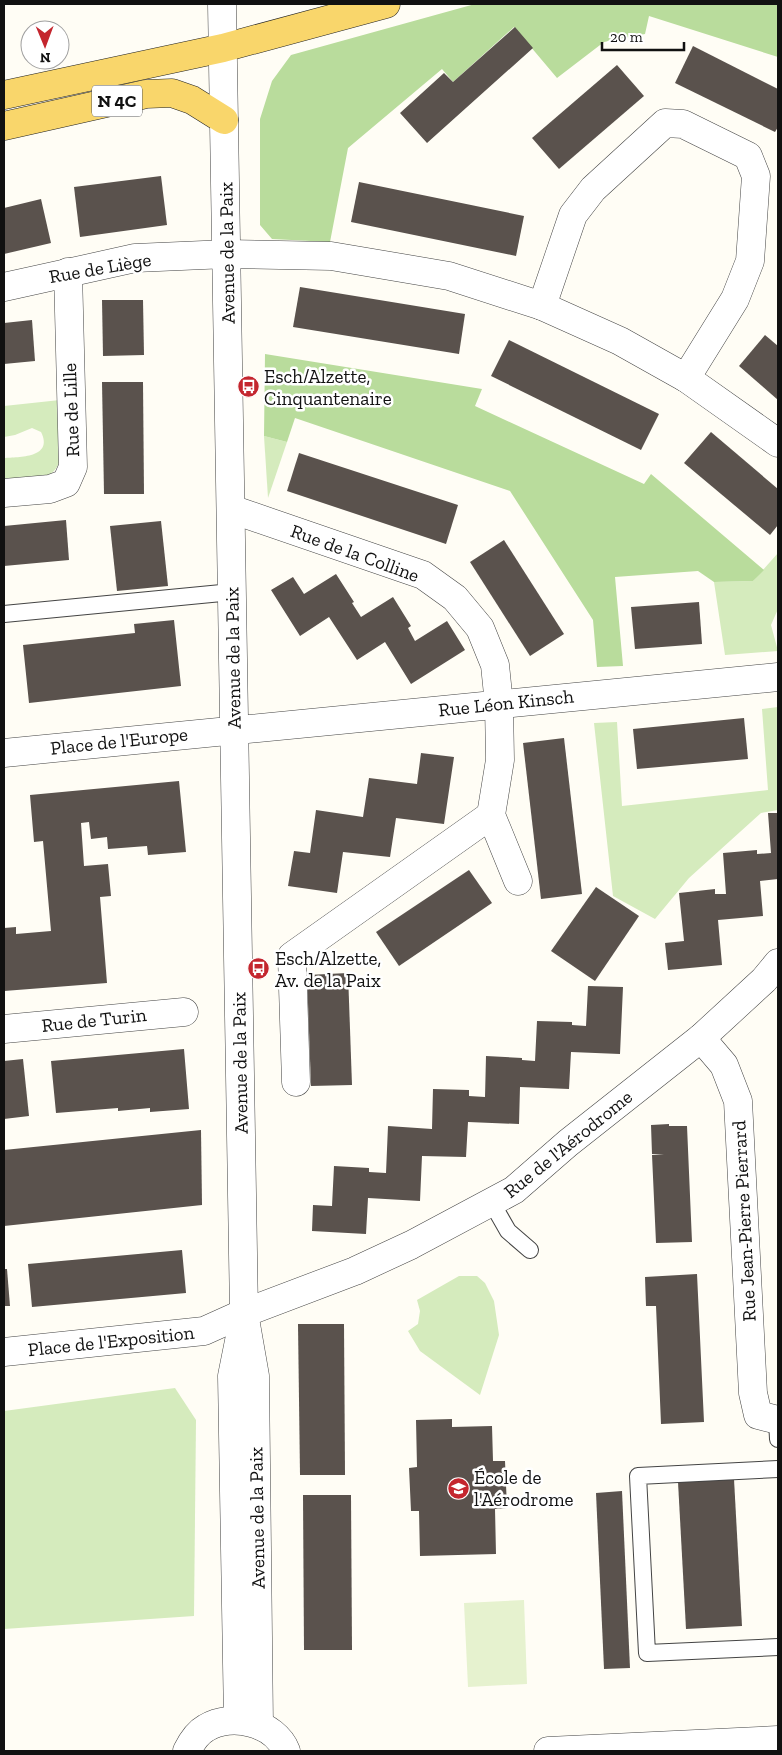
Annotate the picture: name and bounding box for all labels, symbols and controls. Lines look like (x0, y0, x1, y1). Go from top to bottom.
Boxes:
north arrow (20, 20, 70, 70)
scale bar (602, 20, 684, 52)
text: 20 m (610, 28, 643, 46)
text: N (39, 49, 51, 66)
road number: N 4C (92, 85, 142, 116)
street label: Avenue de la Paix (214, 182, 240, 324)
street label: Rue de Liège (47, 248, 153, 288)
street label: Rue de Lille (58, 363, 84, 457)
place label: Esch/Alzette, Cinquantenaire (264, 365, 392, 410)
bus stop icon: Esch/Alzette, Cinquantenaire (236, 375, 260, 399)
street label: Rue de la Colline (288, 519, 422, 587)
street label: Avenue de la Paix (220, 587, 246, 729)
street label: Rue Léon Kinsch (437, 684, 575, 722)
street label: Place de l'Europe (49, 722, 189, 760)
place label: Esch/Alzette, Av. de la Paix (275, 947, 381, 992)
bus stop icon: Esch/Alzette, Av. de la Paix (247, 957, 271, 981)
street label: Avenue de la Paix (227, 992, 253, 1134)
street label: Rue de Turin (40, 1003, 148, 1037)
street label: Rue de l'Aérodrome (499, 1085, 637, 1203)
street label: Rue Jean-Pierre Pierrard (727, 1119, 761, 1322)
street label: Place de l'Exposition (27, 1321, 195, 1361)
street label: Avenue de la Paix (244, 1447, 270, 1589)
place label: École de l'Aérodrome (474, 1466, 574, 1511)
school or university icon: École de l'Aérodrome (446, 1476, 470, 1500)

